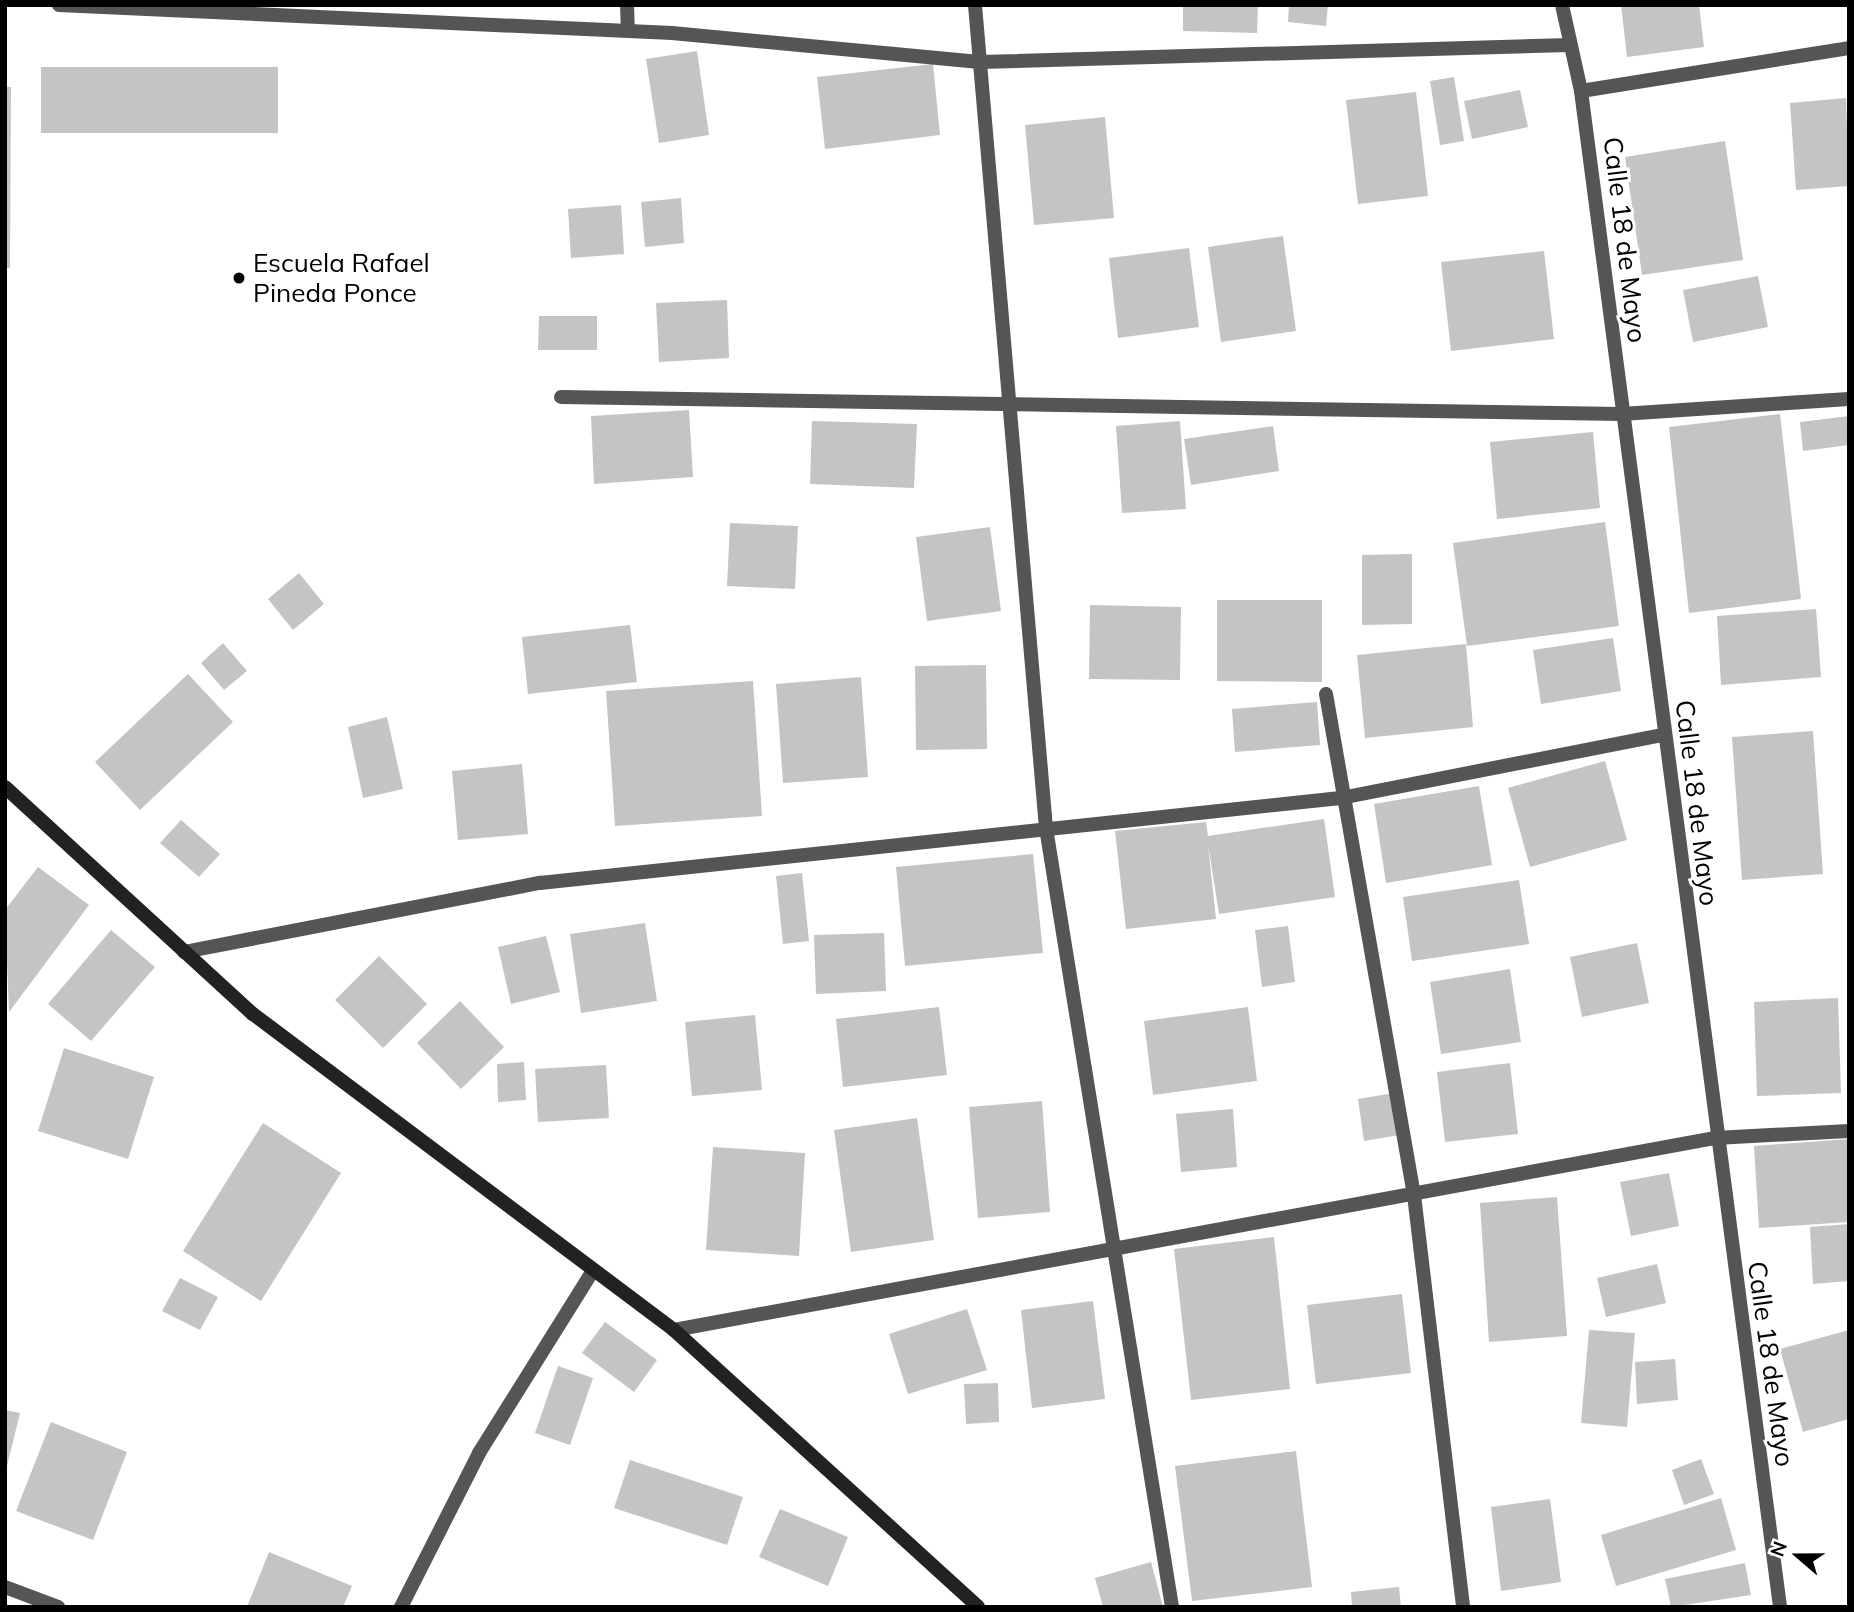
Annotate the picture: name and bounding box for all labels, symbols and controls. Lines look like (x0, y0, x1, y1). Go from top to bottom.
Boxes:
street label: Calle 18 de Mayo (1597, 135, 1653, 345)
place label: Escuela Rafael Pineda Ponce (253, 247, 430, 308)
marker: Escuela Rafael Pineda Ponce (231, 270, 247, 286)
street label: Calle 18 de Mayo (1669, 698, 1725, 908)
street label: Calle 18 de Mayo (1741, 1259, 1801, 1469)
north arrow (1763, 1521, 1833, 1591)
text: N (1765, 1538, 1792, 1560)

